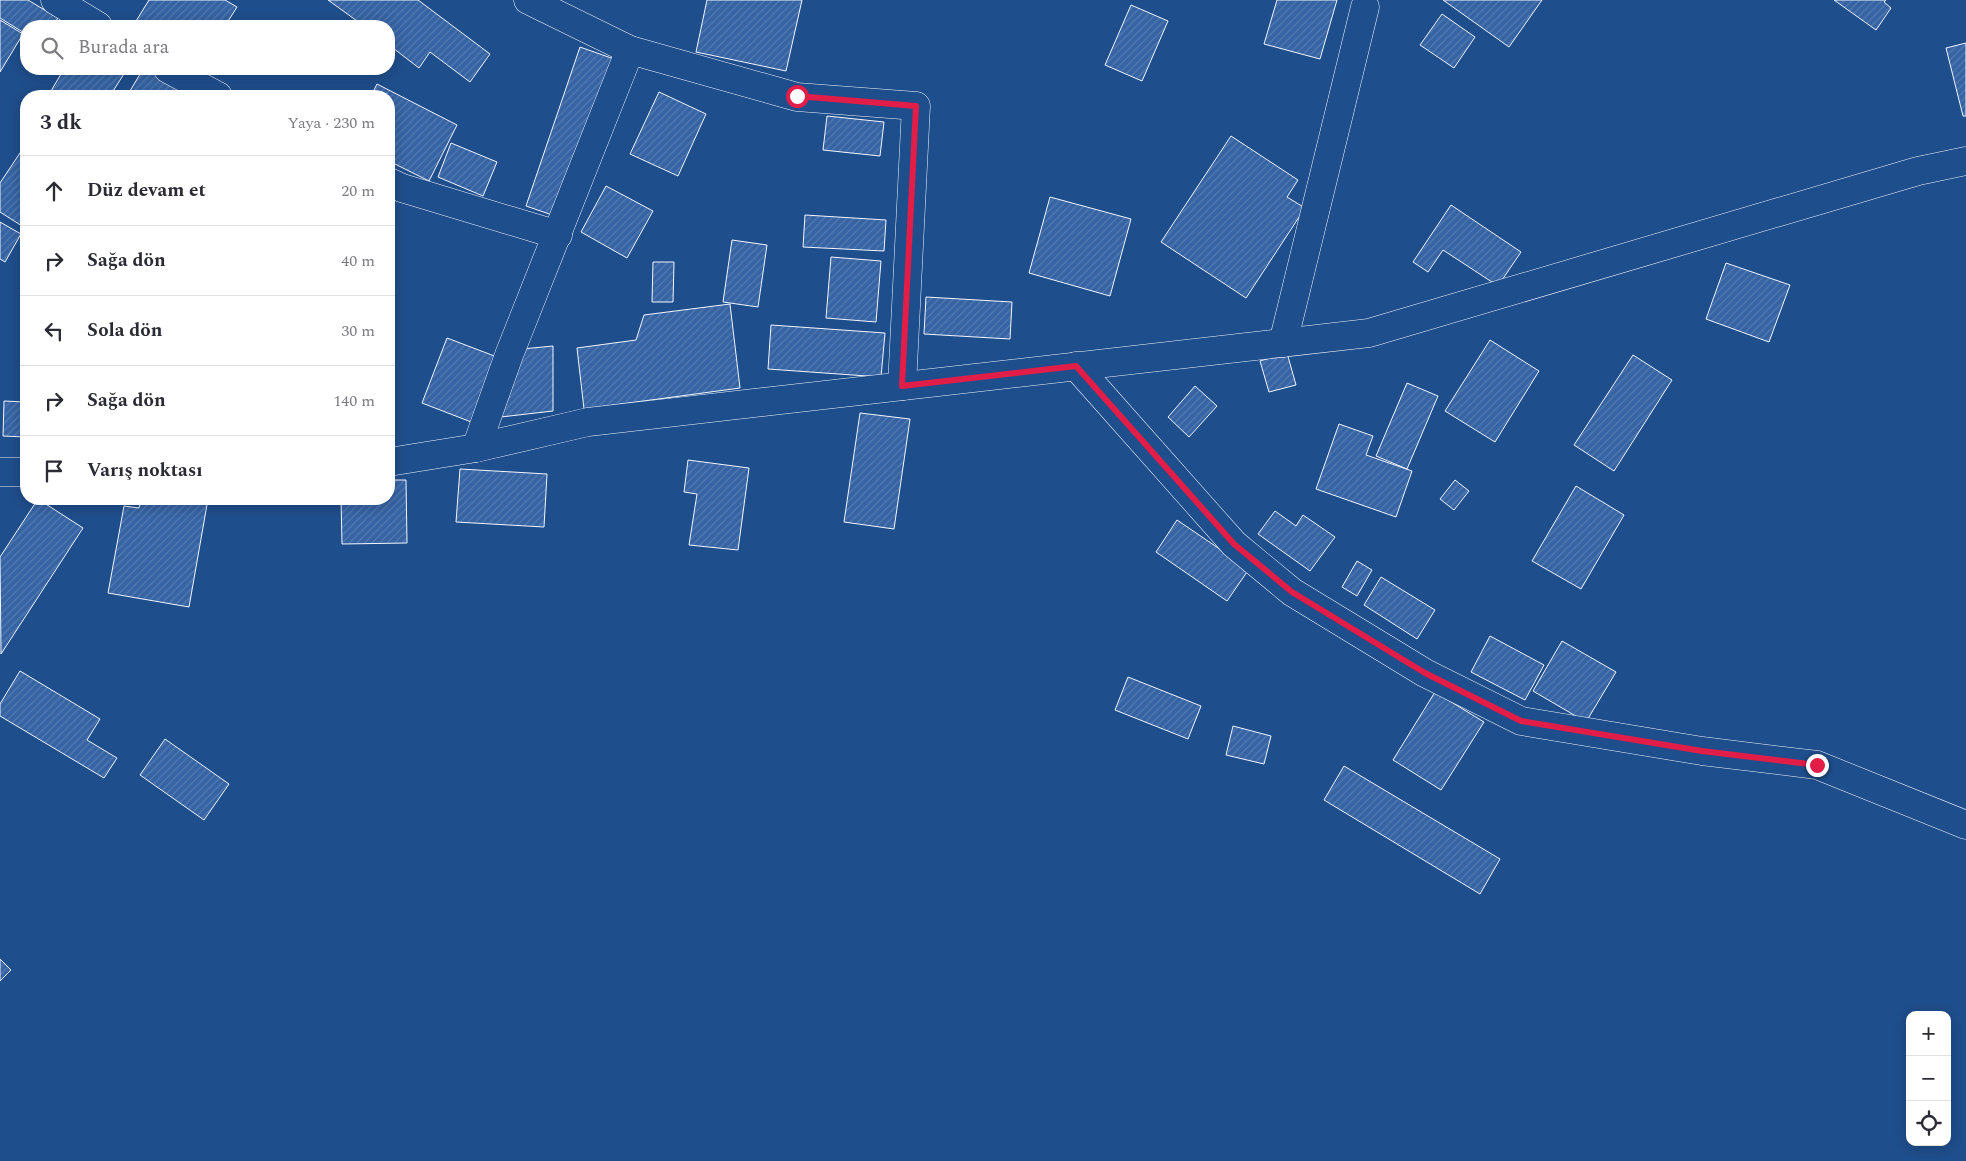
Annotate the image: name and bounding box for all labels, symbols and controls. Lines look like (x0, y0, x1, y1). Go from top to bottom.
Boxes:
search box (20, 20, 395, 75)
text: Burada ara (78, 33, 169, 62)
icon: search (38, 34, 66, 62)
route start (786, 85, 809, 108)
text: 3 dk (40, 107, 82, 139)
text: Yaya · 230 m (288, 111, 375, 135)
text: Düz devam et (87, 176, 206, 205)
icon: ahead (40, 177, 68, 205)
text: 20 m (341, 179, 375, 203)
text: Sağa dön (87, 246, 166, 275)
icon: right (40, 247, 68, 275)
text: 40 m (341, 249, 375, 273)
text: Sola dön (87, 316, 162, 345)
icon: left (40, 317, 68, 345)
text: 30 m (341, 319, 375, 343)
text: Sağa dön (87, 386, 166, 415)
icon: right (40, 387, 68, 415)
text: 140 m (333, 389, 375, 413)
text: Varış noktası (87, 456, 203, 485)
icon: arrive (40, 457, 68, 485)
route end (1806, 754, 1829, 777)
map controls (1906, 1011, 1951, 1146)
button: + (1906, 1011, 1951, 1056)
button: − (1906, 1056, 1951, 1101)
button: locate (1906, 1101, 1951, 1146)

